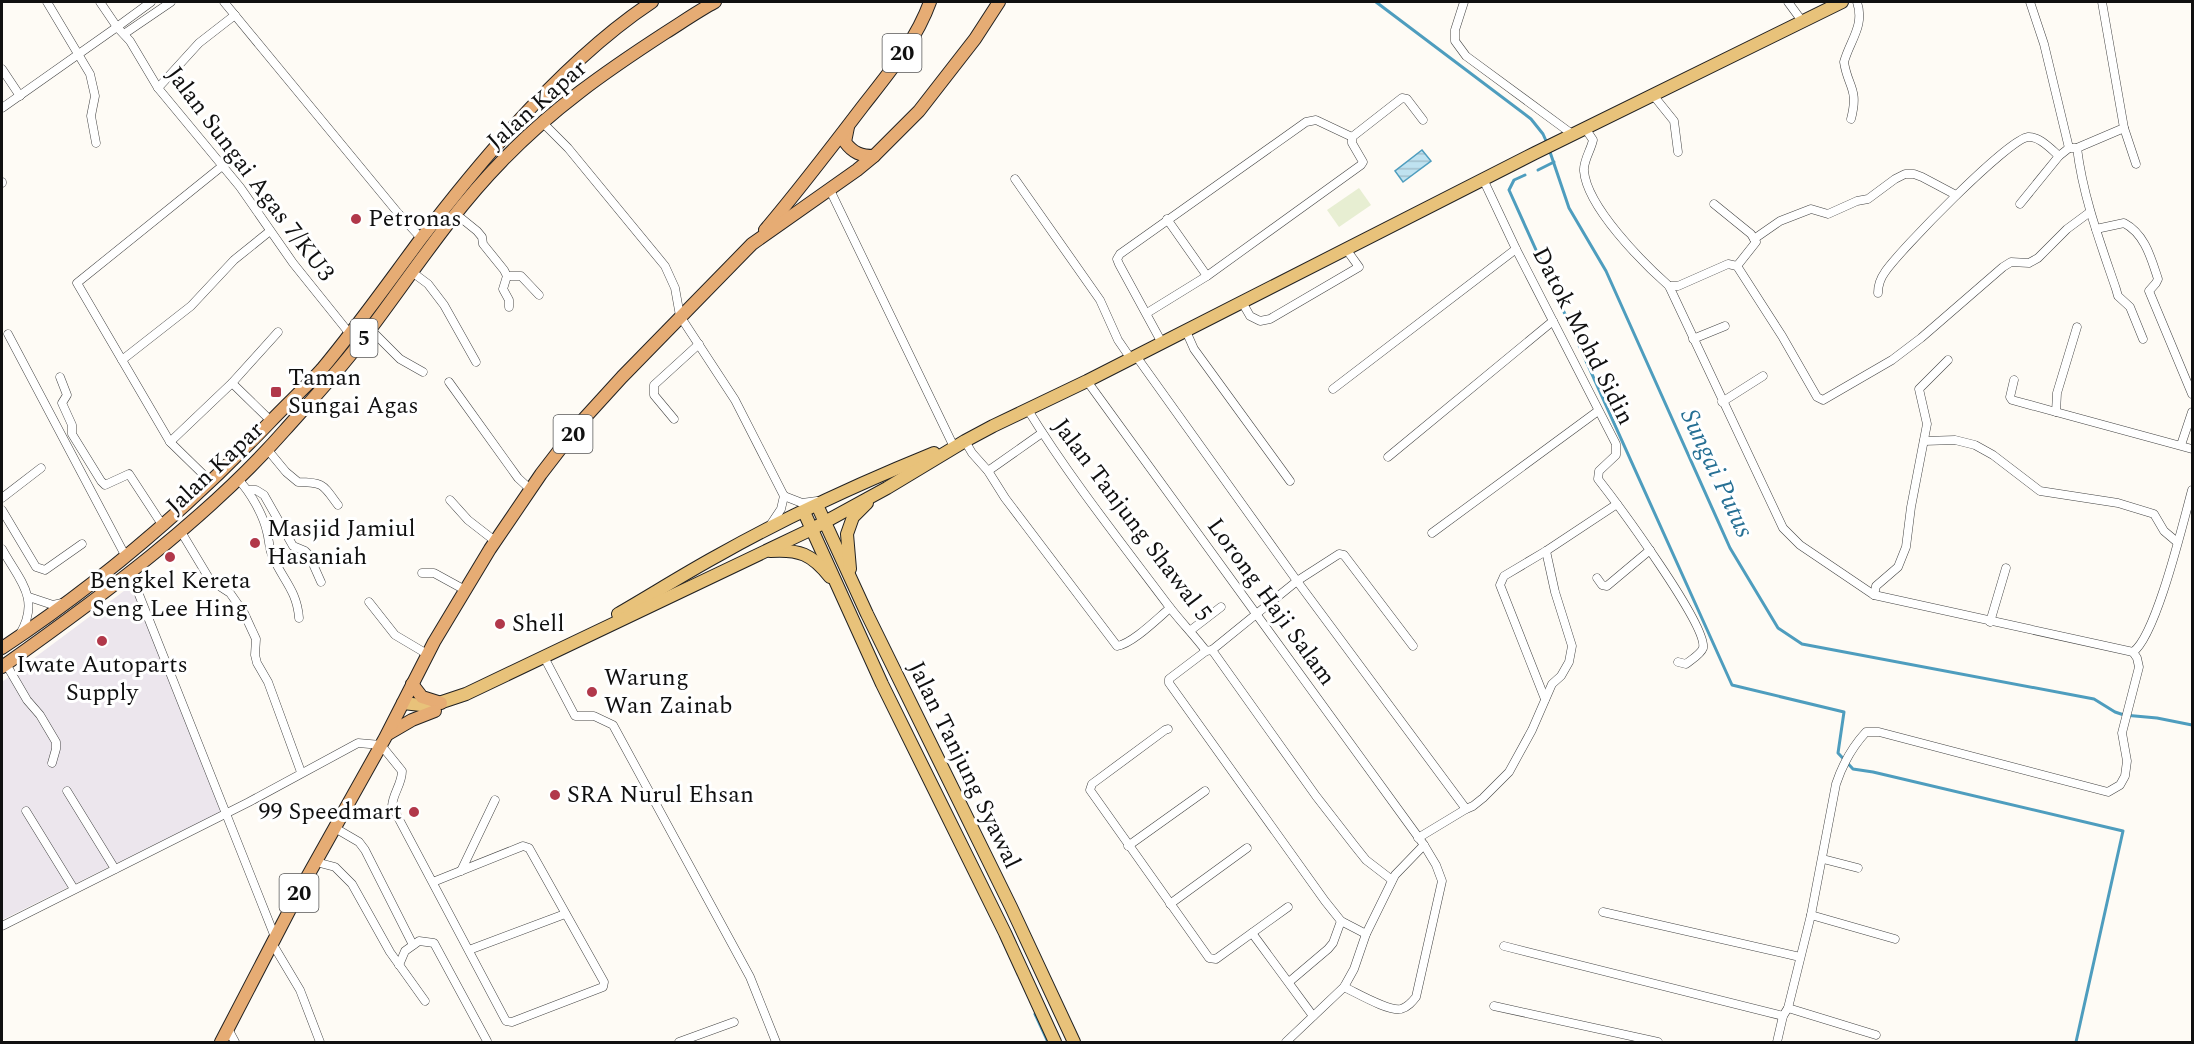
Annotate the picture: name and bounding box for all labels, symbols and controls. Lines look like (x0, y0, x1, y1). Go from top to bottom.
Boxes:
road number: 20 (882, 34, 922, 72)
street label: Jalan Kapar (479, 51, 595, 159)
street label: Jalan Sungai Agas 7/KU3 (157, 59, 343, 289)
place label: Petronas (368, 201, 462, 237)
marker: Petronas (349, 212, 363, 226)
street label: Datok Mohd Sidin (1523, 241, 1643, 431)
road number: 5 (350, 319, 378, 357)
place label: Taman Sungai Agas (288, 360, 419, 424)
marker: Taman Sungai Agas (269, 385, 283, 399)
water label: Sungai Putus (1670, 402, 1764, 544)
street label: Jalan Tanjung Shawal 5 (1043, 411, 1221, 629)
street label: Jalan Kapar (158, 413, 272, 523)
road number: 20 (554, 415, 592, 453)
street label: Lorong Haji Salam (1198, 510, 1344, 694)
place label: Masjid Jamiul Hasaniah (267, 511, 416, 575)
marker: Masjid Jamiul Hasaniah (248, 536, 262, 550)
marker: Bengkel Kereta Seng Lee Hing (163, 550, 177, 564)
place label: Bengkel Kereta Seng Lee Hing (89, 563, 251, 627)
place label: Shell (512, 606, 564, 642)
marker: Shell (493, 617, 507, 631)
marker: Iwate Autoparts Supply (95, 634, 109, 648)
place label: Iwate Autoparts Supply (16, 647, 188, 711)
street label: Jalan Tanjung Syawal (898, 655, 1030, 875)
place label: Warung Wan Zainab (604, 660, 732, 724)
marker: Warung Wan Zainab (585, 685, 599, 699)
place label: SRA Nurul Ehsan (567, 777, 754, 813)
marker: SRA Nurul Ehsan (548, 788, 562, 802)
place label: 99 Speedmart (259, 794, 402, 830)
marker: 99 Speedmart (407, 805, 421, 819)
road number: 20 (280, 874, 318, 912)

